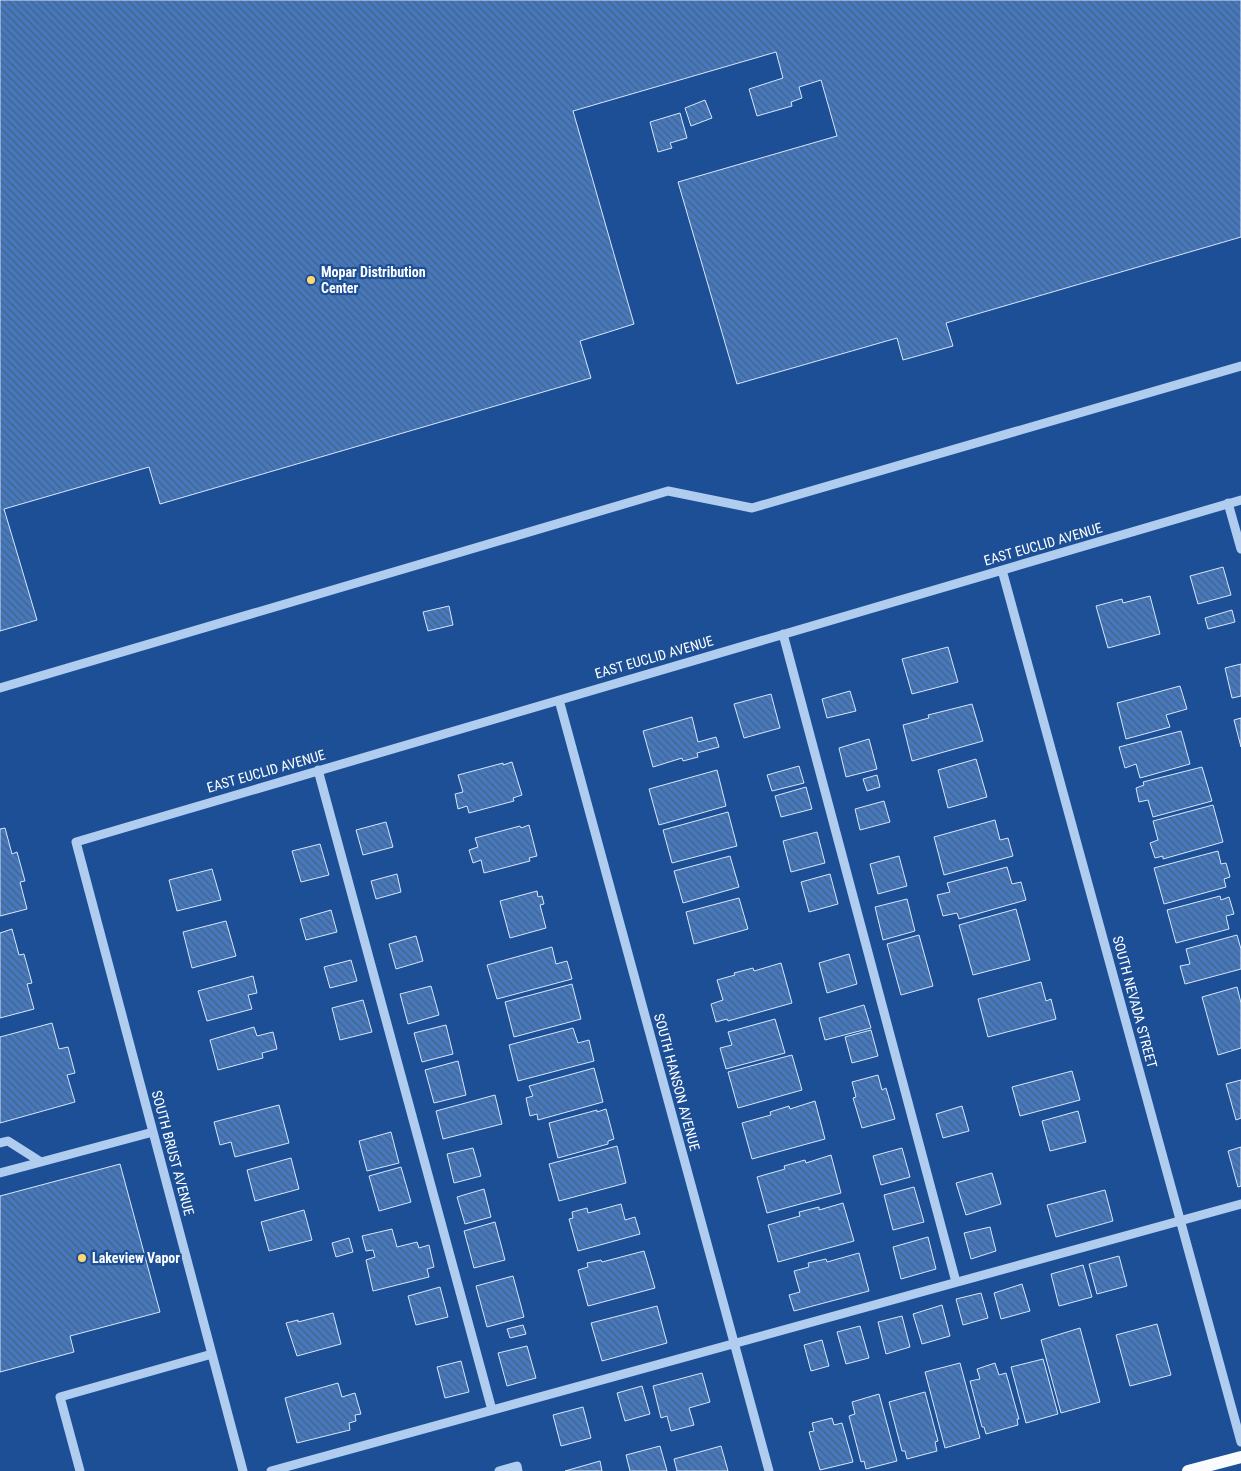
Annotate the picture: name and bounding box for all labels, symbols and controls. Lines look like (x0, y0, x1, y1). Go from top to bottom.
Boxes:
place label: Mopar Distribution Center (321, 264, 426, 296)
marker: Mopar Distribution Center (305, 274, 317, 286)
street label: EAST EUCLID AVENUE (982, 519, 1104, 569)
street label: EAST EUCLID AVENUE (593, 632, 715, 682)
street label: EAST EUCLID AVENUE (205, 746, 327, 796)
street label: SOUTH NEVADA STREET (1110, 934, 1160, 1070)
street label: SOUTH HANSON AVENUE (651, 1012, 703, 1152)
street label: SOUTH BRUST AVENUE (149, 1089, 197, 1217)
place label: Lakeview Vapor (92, 1250, 180, 1266)
marker: Lakeview Vapor (76, 1252, 88, 1264)

